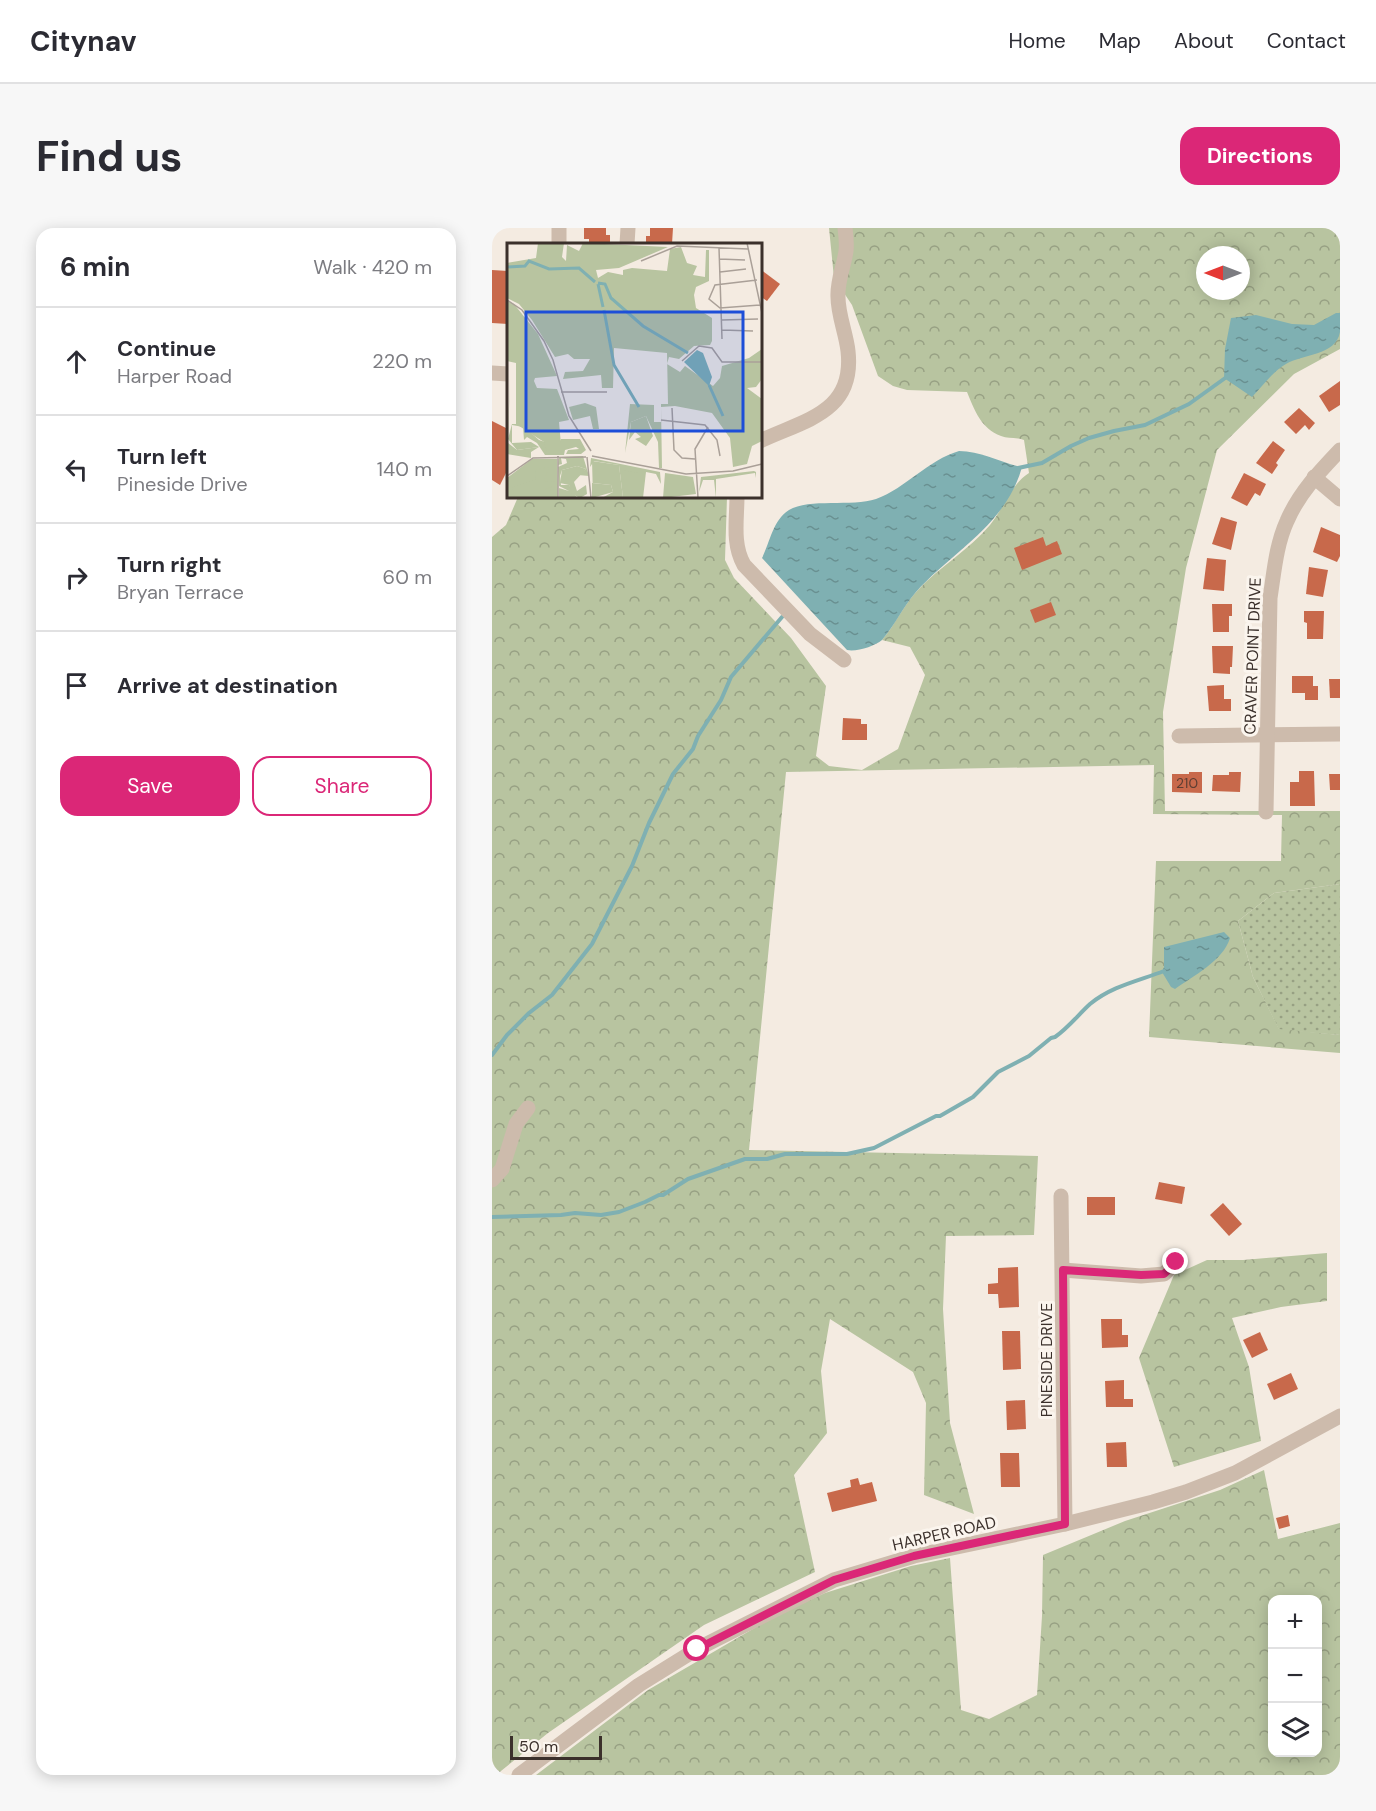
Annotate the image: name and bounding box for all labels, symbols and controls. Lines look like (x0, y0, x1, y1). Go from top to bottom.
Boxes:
text: Citynav (30, 23, 136, 60)
text: Home (1008, 27, 1066, 55)
text: Map (1099, 27, 1141, 55)
text: About (1174, 27, 1234, 55)
text: Contact (1267, 27, 1346, 55)
button: Directions (1180, 127, 1340, 185)
text: Find us (36, 129, 182, 184)
inset map (507, 243, 762, 498)
north arrow (1196, 246, 1250, 300)
text: 6 min (60, 250, 130, 284)
text: Walk · 420 m (313, 254, 432, 280)
text: Continue (117, 334, 216, 363)
icon: ahead (60, 345, 93, 378)
text: 220 m (372, 348, 432, 374)
text: Harper Road (117, 363, 232, 389)
text: Turn left (117, 442, 207, 471)
icon: left (60, 453, 93, 486)
text: 140 m (377, 456, 432, 482)
text: Pineside Drive (117, 471, 248, 497)
text: Turn right (117, 550, 222, 579)
icon: right (60, 561, 93, 594)
text: 60 m (383, 564, 432, 590)
street label: CRAVER POINT DRIVE (1239, 577, 1266, 735)
text: Bryan Terrace (117, 579, 244, 605)
icon: arrive (60, 669, 93, 702)
text: Arrive at destination (117, 671, 338, 700)
button: Save (60, 756, 240, 816)
button: Share (252, 756, 432, 816)
house number: 210 (1176, 774, 1198, 792)
route end (1162, 1248, 1188, 1274)
street label: PINESIDE DRIVE (1036, 1303, 1057, 1417)
street label: HARPER ROAD (890, 1511, 998, 1556)
map controls (1268, 1595, 1322, 1757)
button: + (1268, 1595, 1322, 1649)
route start (683, 1635, 709, 1661)
button: − (1268, 1649, 1322, 1703)
button: layers (1268, 1703, 1322, 1757)
scale bar (510, 1733, 602, 1760)
text: 50 m (519, 1736, 558, 1757)

